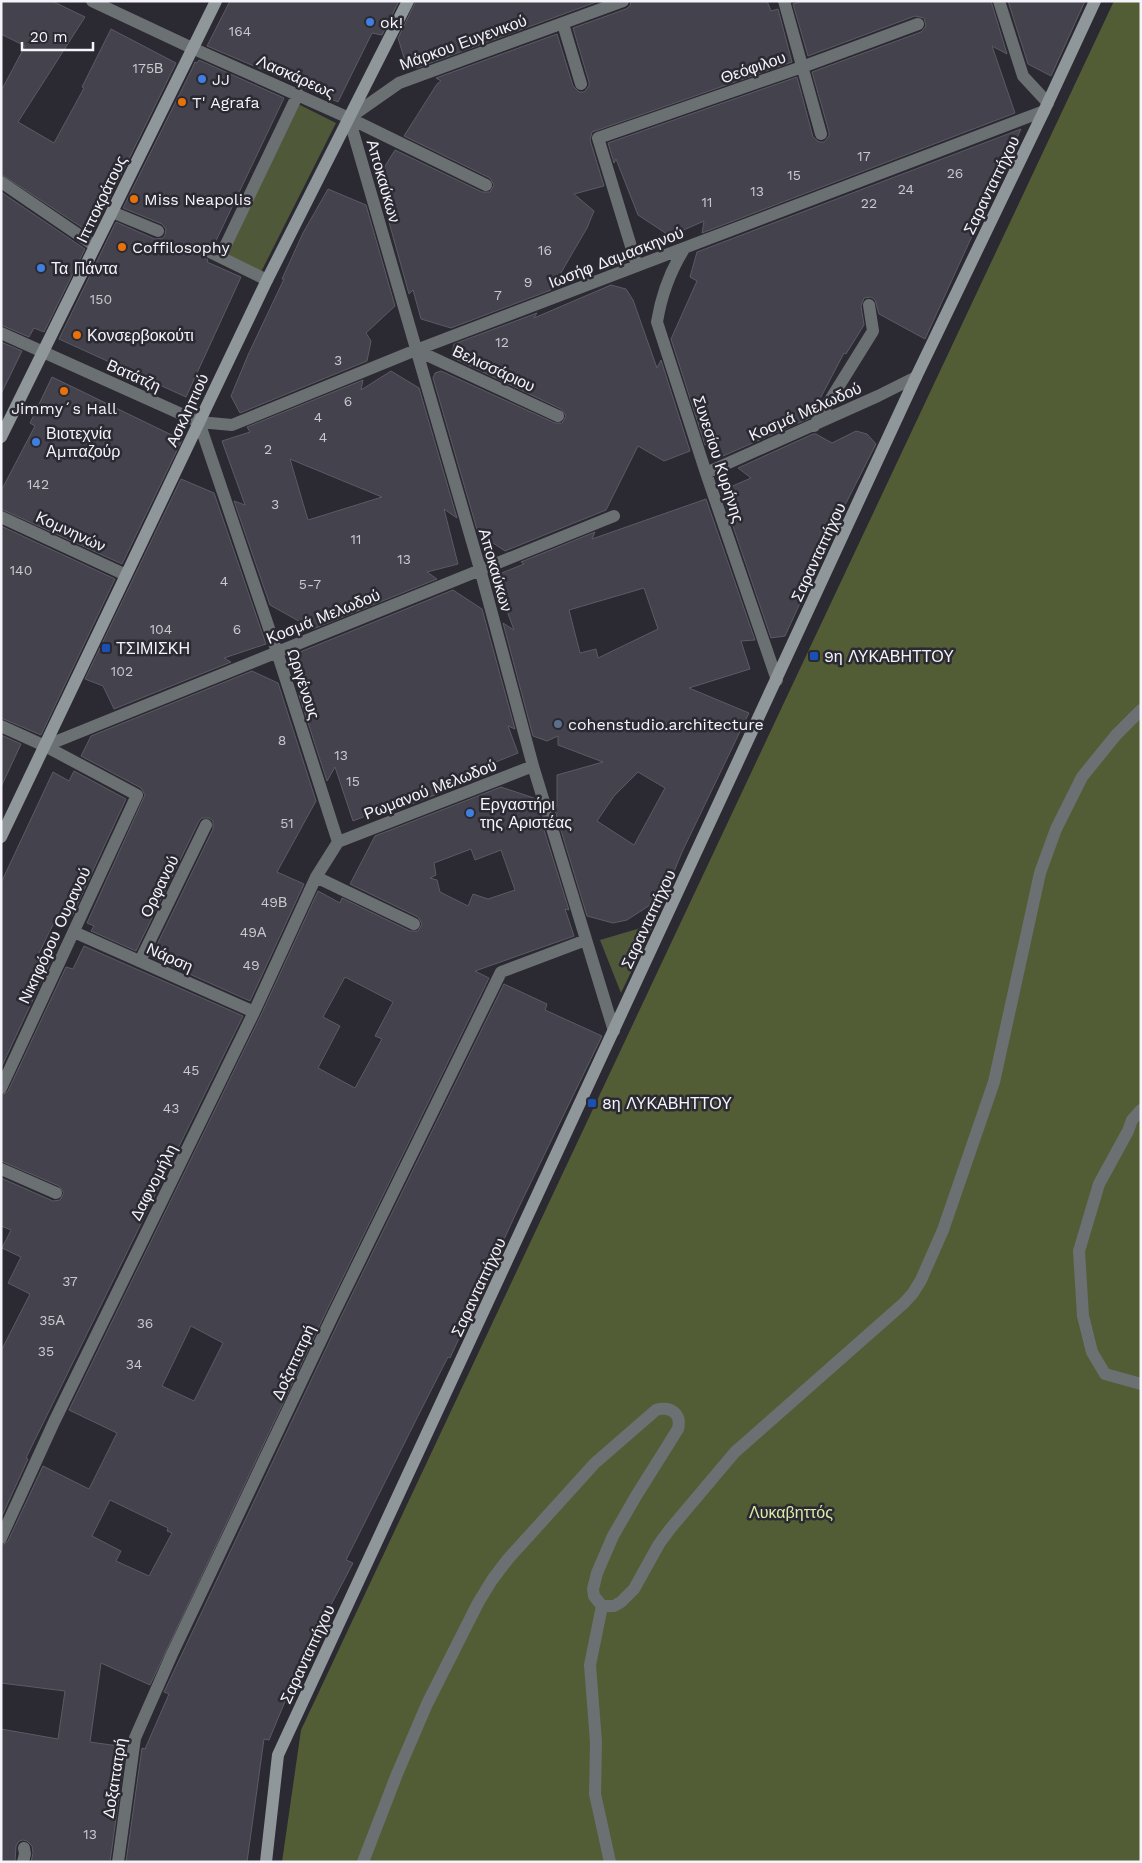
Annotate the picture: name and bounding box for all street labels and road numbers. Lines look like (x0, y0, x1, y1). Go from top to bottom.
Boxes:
street label: Μάρκου Ευγενικού (397, 11, 529, 74)
street label: Θεόφιλου (718, 47, 788, 87)
street label: Λασκάρεως (254, 51, 338, 102)
street label: Σαρανταπήχου (959, 133, 1023, 238)
street label: Αποκαύκων (363, 137, 404, 225)
street label: Ιπποκράτους (72, 152, 131, 246)
street label: Ιωσήφ Δαμασκηνού (546, 223, 686, 292)
street label: Βελισσάριου (450, 341, 538, 396)
street label: Βατάτζη (104, 355, 164, 396)
street label: Ασκληπιού (162, 371, 213, 450)
street label: Κοσμά Μελωδού (746, 378, 864, 445)
street label: Συνεσίου Κυρήνης (689, 393, 748, 525)
street label: Σαρανταπήχου (787, 500, 850, 605)
street label: Κομνηνών (33, 507, 109, 556)
street label: Αποκαύκων (475, 526, 516, 614)
street label: Κοσμά Μελωδού (263, 585, 383, 648)
street label: Ωριγένους (283, 646, 324, 722)
street label: Ρωμανού Μελωδού (361, 755, 499, 824)
street label: Ορφανού (136, 852, 183, 920)
street label: Νικηφόρου Ουρανού (14, 864, 94, 1007)
street label: Σαρανταπήχου (617, 867, 680, 972)
street label: Νάρση (144, 939, 196, 976)
street label: Δαφνομήλη (126, 1141, 181, 1224)
street label: Σαρανταπήχου (447, 1235, 510, 1340)
street label: Δοξαπατρή (268, 1322, 319, 1403)
street label: Σαρανταπήχου (276, 1602, 339, 1707)
street label: Δοξαπατρή (99, 1737, 130, 1820)

